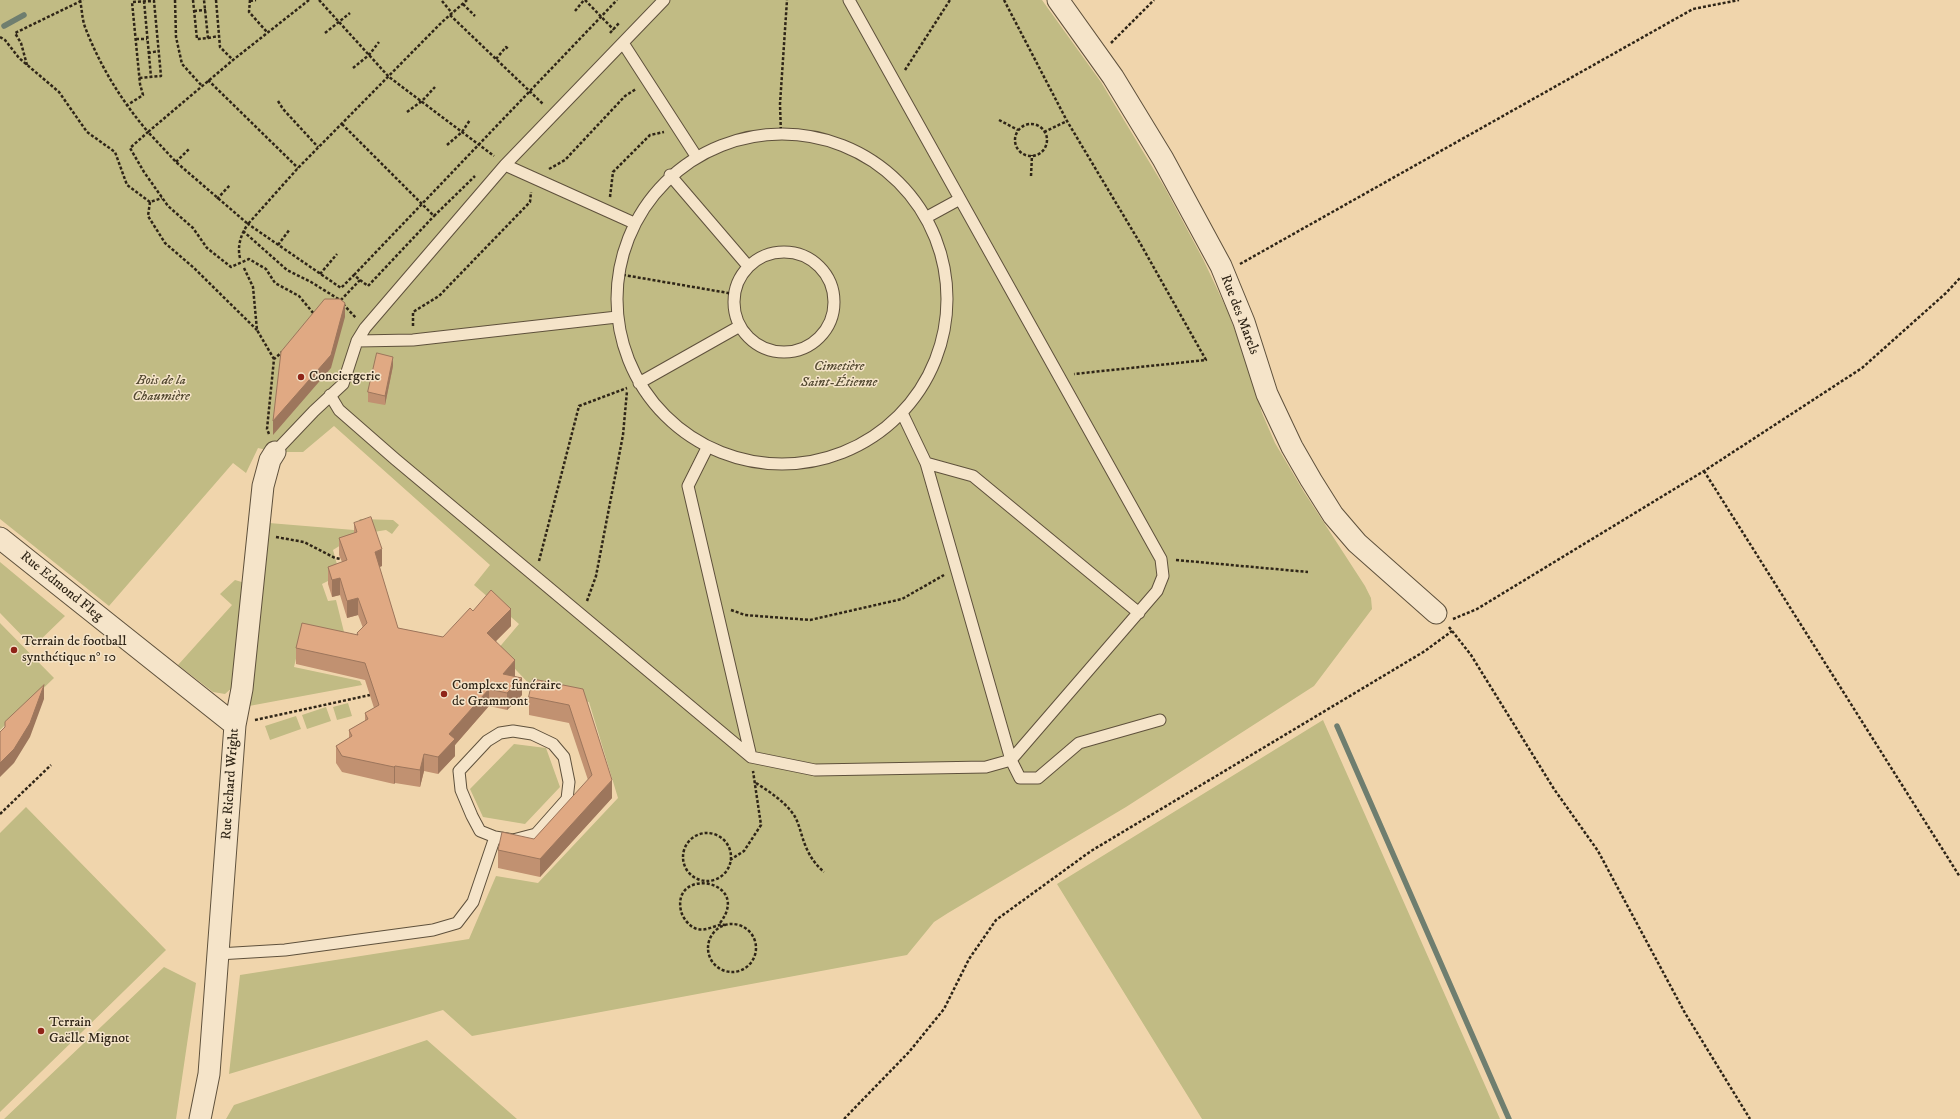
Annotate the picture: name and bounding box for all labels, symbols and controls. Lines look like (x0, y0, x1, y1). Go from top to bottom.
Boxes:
street label: Rue des Marels (1216, 273, 1262, 357)
park label: Cimetière Saint-Étienne (801, 359, 877, 392)
place label: Conciergerie (309, 369, 380, 385)
marker: Conciergerie (296, 372, 306, 382)
park label: Bois de la Chaumière (132, 373, 190, 406)
street label: Rue Edmond Fleg (16, 548, 106, 626)
place label: Terrain de football synthétique n° 10 (22, 634, 126, 666)
marker: Terrain de football synthétique n° 10 (9, 645, 19, 655)
place label: Complexe funéraire de Grammont (452, 678, 561, 710)
marker: Complexe funéraire de Grammont (439, 689, 449, 699)
street label: Rue Richard Wright (219, 728, 243, 840)
place label: Terrain Gaëlle Mignot (49, 1015, 129, 1048)
marker: Terrain Gaëlle Mignot (36, 1026, 46, 1036)

